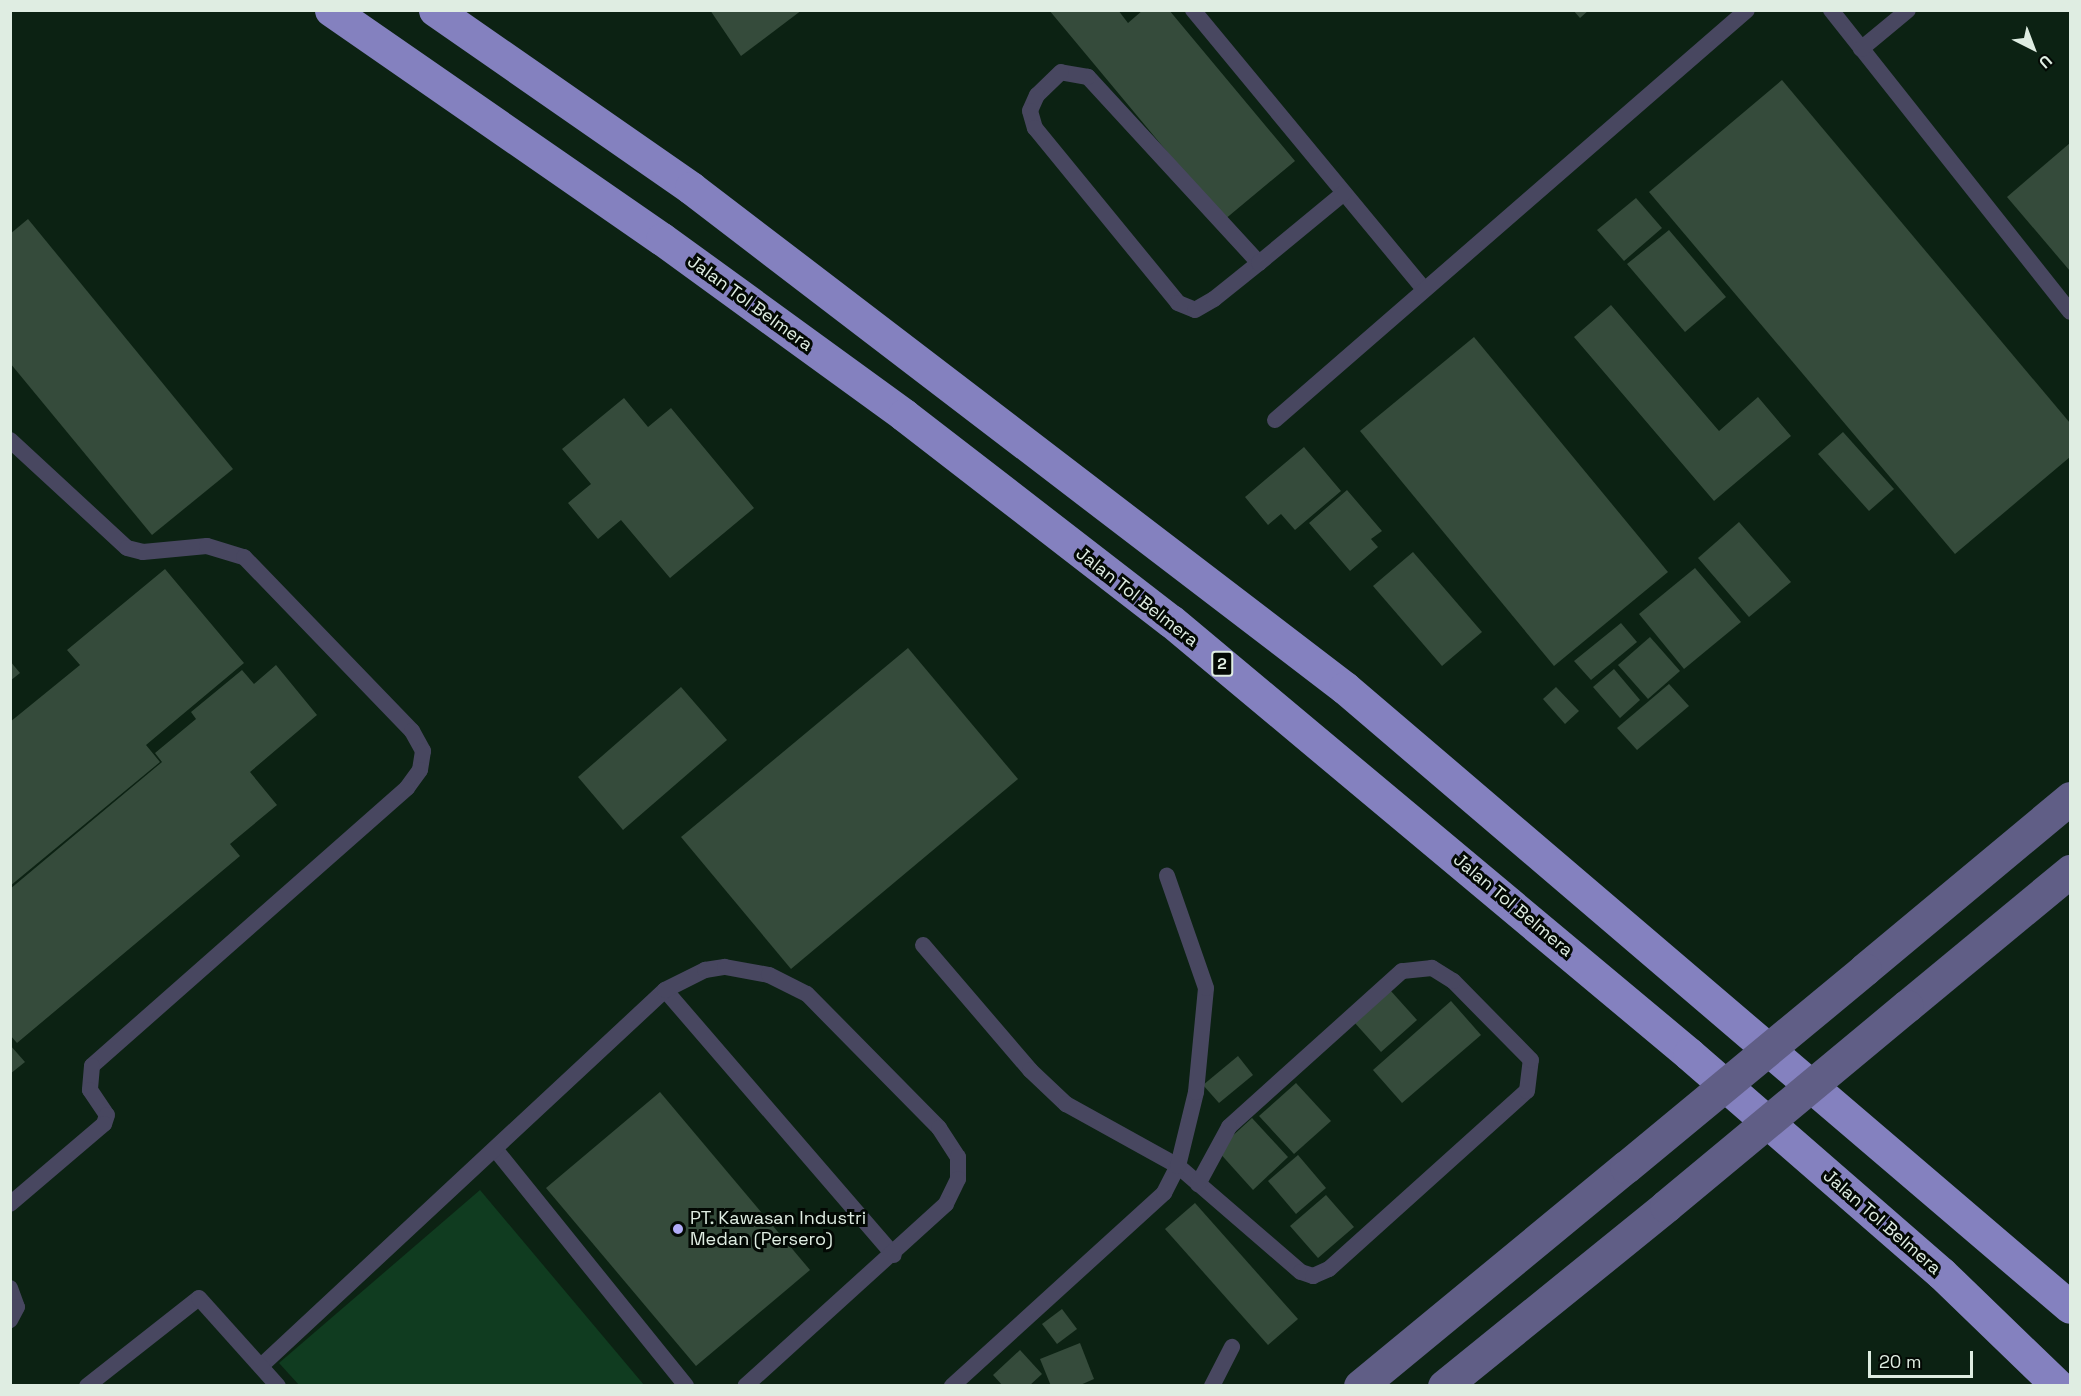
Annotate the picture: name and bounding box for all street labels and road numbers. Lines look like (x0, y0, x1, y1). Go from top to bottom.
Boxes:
street label: Jalan Tol Belmera (683, 250, 817, 356)
street label: Jalan Tol Belmera (1071, 542, 1203, 652)
road number: 2 (1210, 651, 1234, 677)
street label: Jalan Tol Belmera (1449, 849, 1577, 961)
street label: Jalan Tol Belmera (1818, 1165, 1946, 1279)

